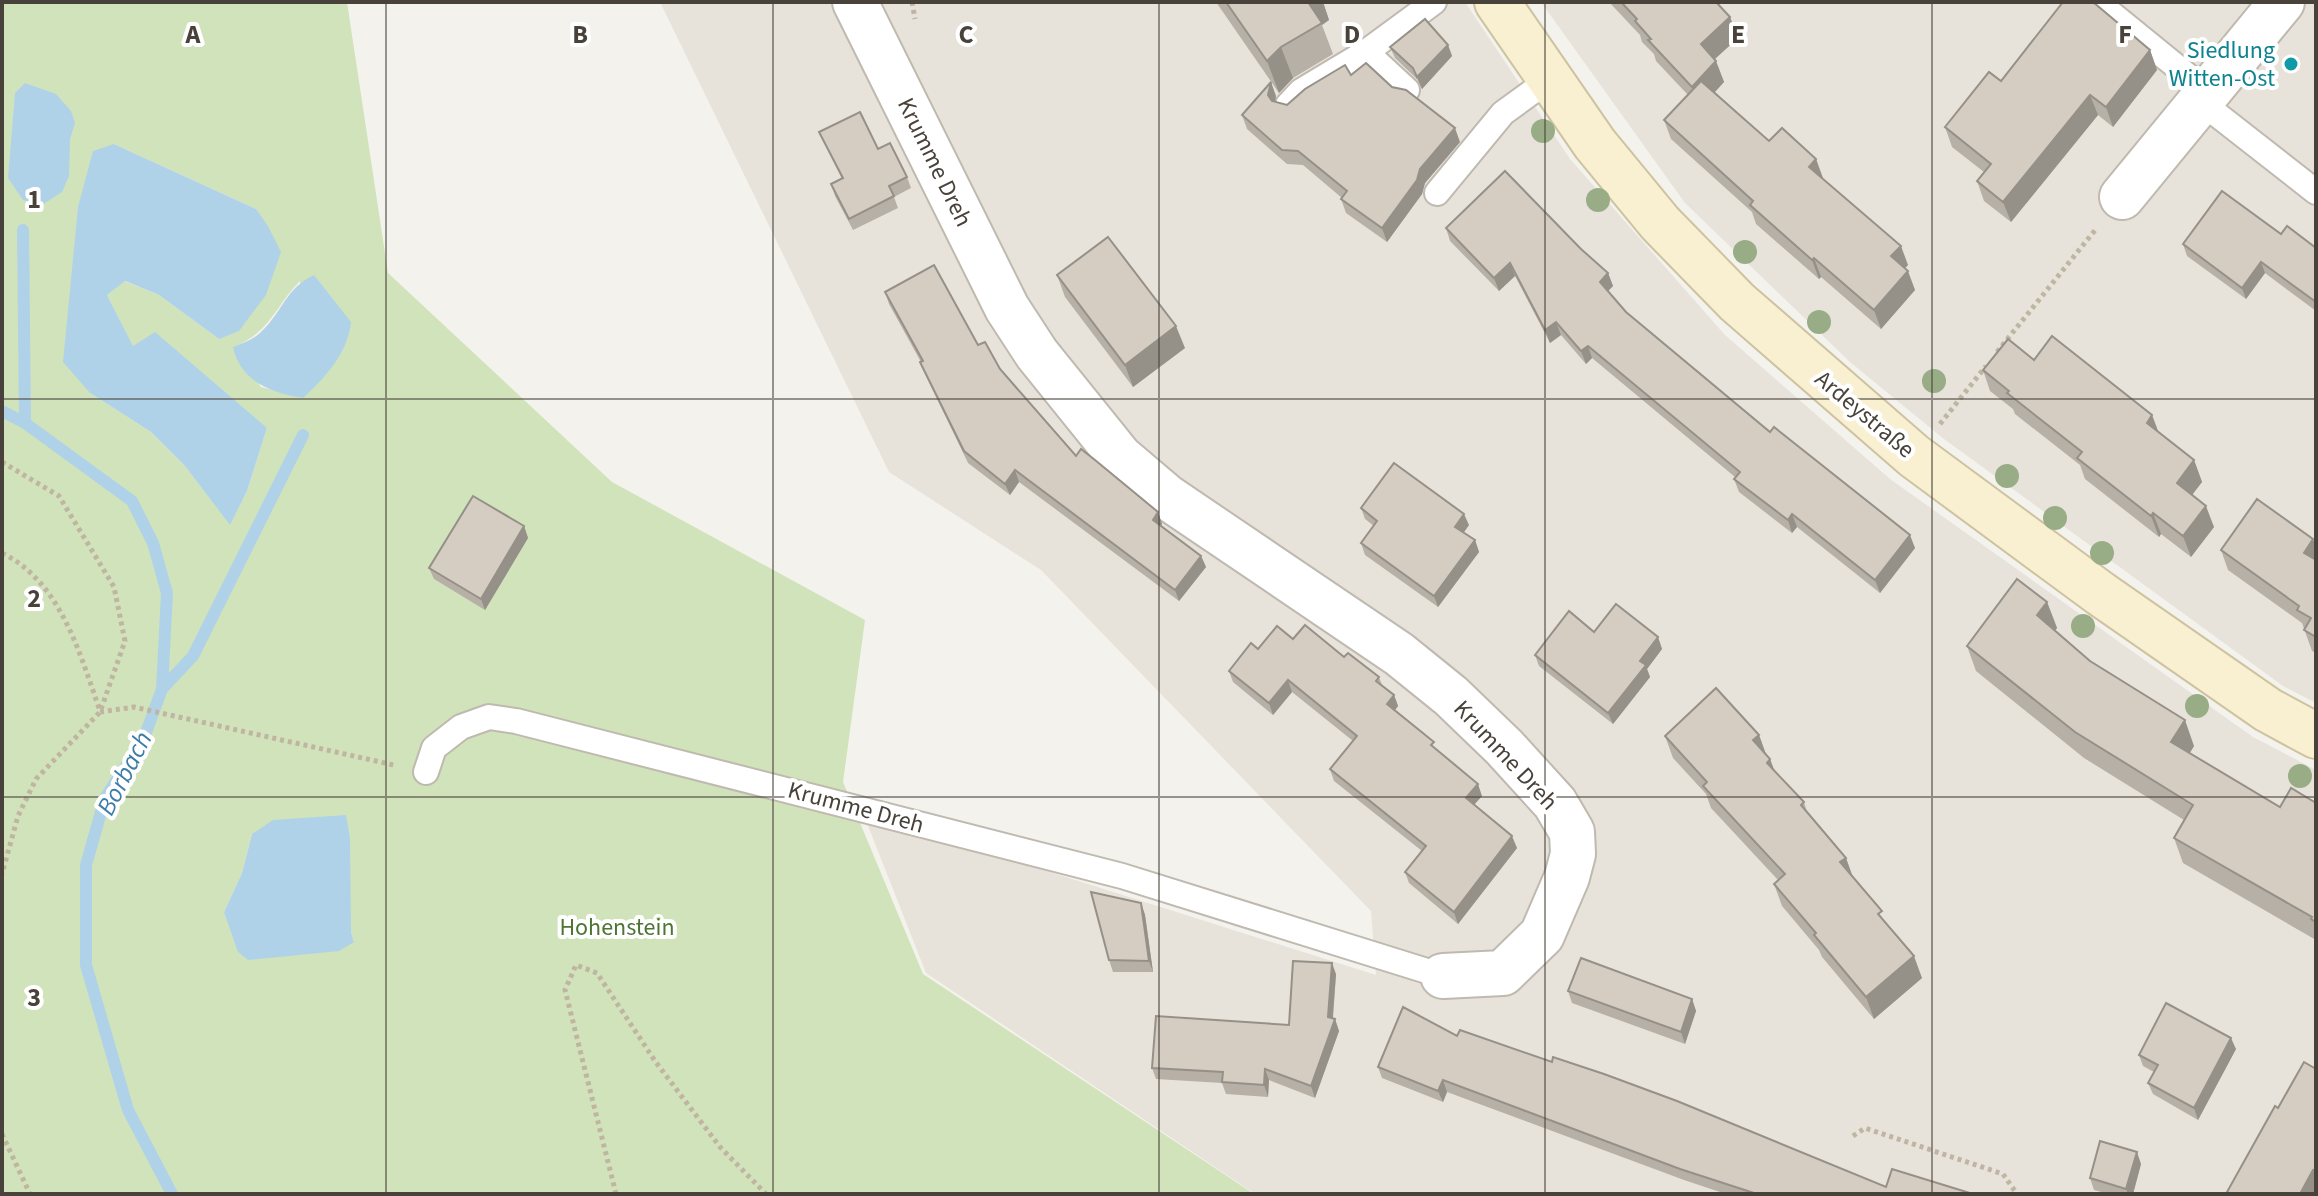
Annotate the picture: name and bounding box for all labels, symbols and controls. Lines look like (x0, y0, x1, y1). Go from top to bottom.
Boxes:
text: A (185, 16, 202, 53)
text: B (572, 16, 588, 53)
text: C (958, 16, 974, 53)
text: D (1344, 16, 1360, 53)
text: E (1731, 16, 1745, 53)
text: F (2118, 16, 2132, 53)
place label: Siedlung Witten-Ost (2169, 33, 2275, 96)
marker: Siedlung Witten-Ost (2282, 55, 2300, 73)
street label: Krumme Dreh (888, 92, 981, 233)
text: 1 (27, 181, 41, 218)
street label: Ardeystraße (1807, 362, 1922, 467)
text: 2 (27, 580, 41, 617)
street label: Krumme Dreh (1445, 692, 1566, 818)
water label: Borbach (88, 725, 161, 822)
street label: Krumme Dreh (784, 773, 928, 842)
park label: Hohenstein (559, 910, 675, 945)
text: 3 (27, 979, 41, 1016)

